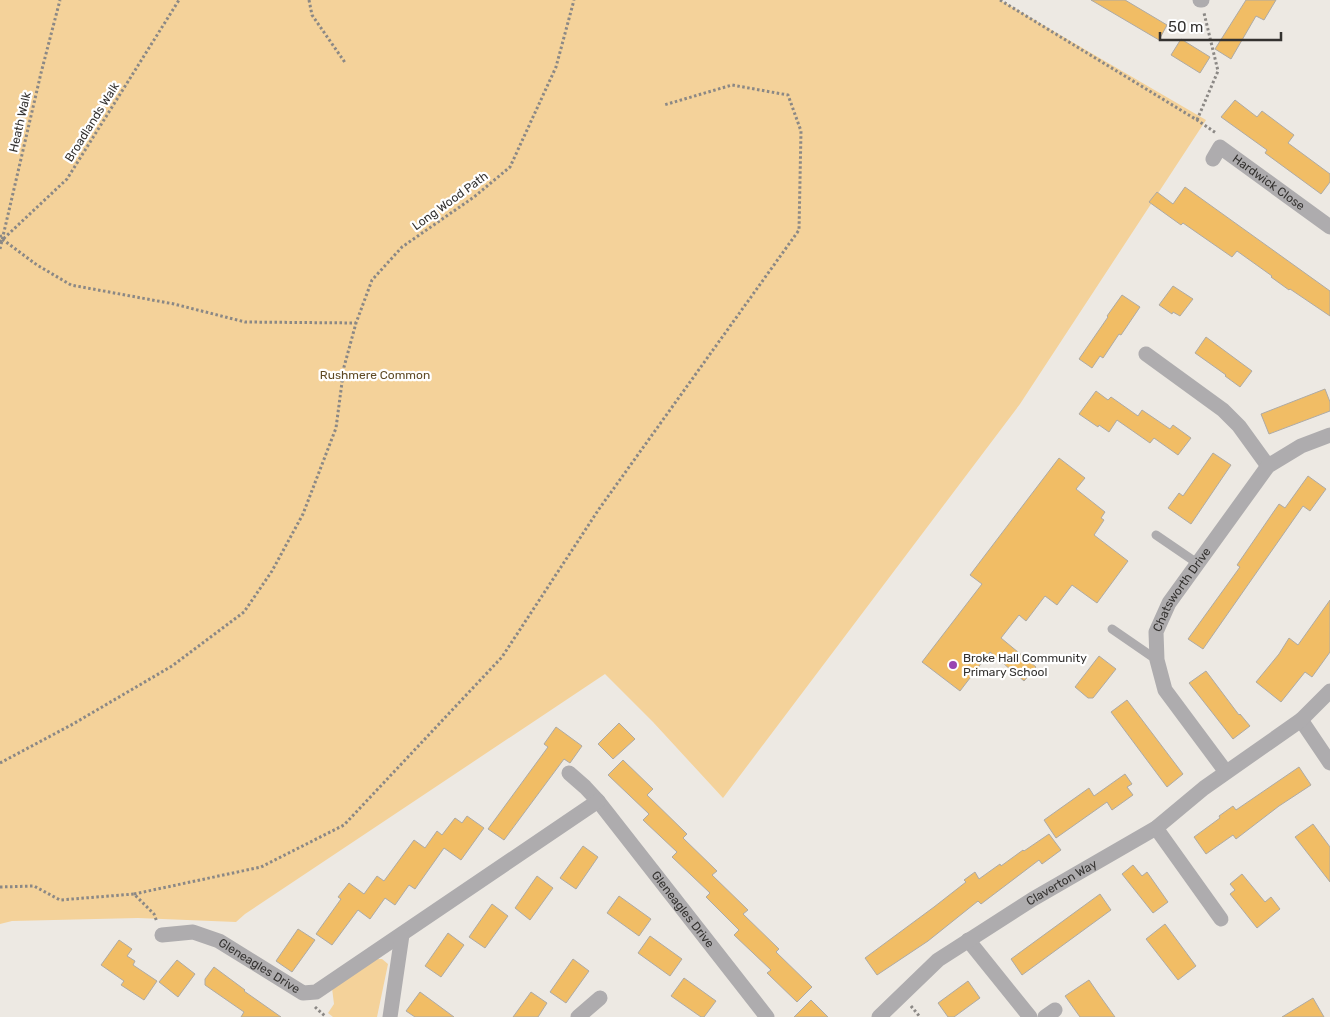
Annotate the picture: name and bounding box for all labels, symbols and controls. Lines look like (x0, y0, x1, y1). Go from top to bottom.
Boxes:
scale bar (1160, 10, 1281, 42)
text: 50 m (1168, 18, 1203, 36)
street label: Broadlands Walk (62, 79, 122, 164)
street label: Heath Walk (6, 90, 34, 154)
street label: Hardwick Close (1230, 152, 1308, 213)
street label: Long Wood Path (409, 169, 491, 233)
park label: Rushmere Common (320, 368, 430, 382)
street label: Chatsworth Drive (1150, 545, 1214, 634)
place label: Broke Hall Community Primary School (963, 651, 1087, 679)
marker: Broke Hall Community Primary School (947, 659, 959, 671)
street label: Claverton Way (1024, 856, 1100, 908)
street label: Gleneagles Drive (649, 868, 717, 951)
street label: Gleneagles Drive (216, 935, 303, 997)

